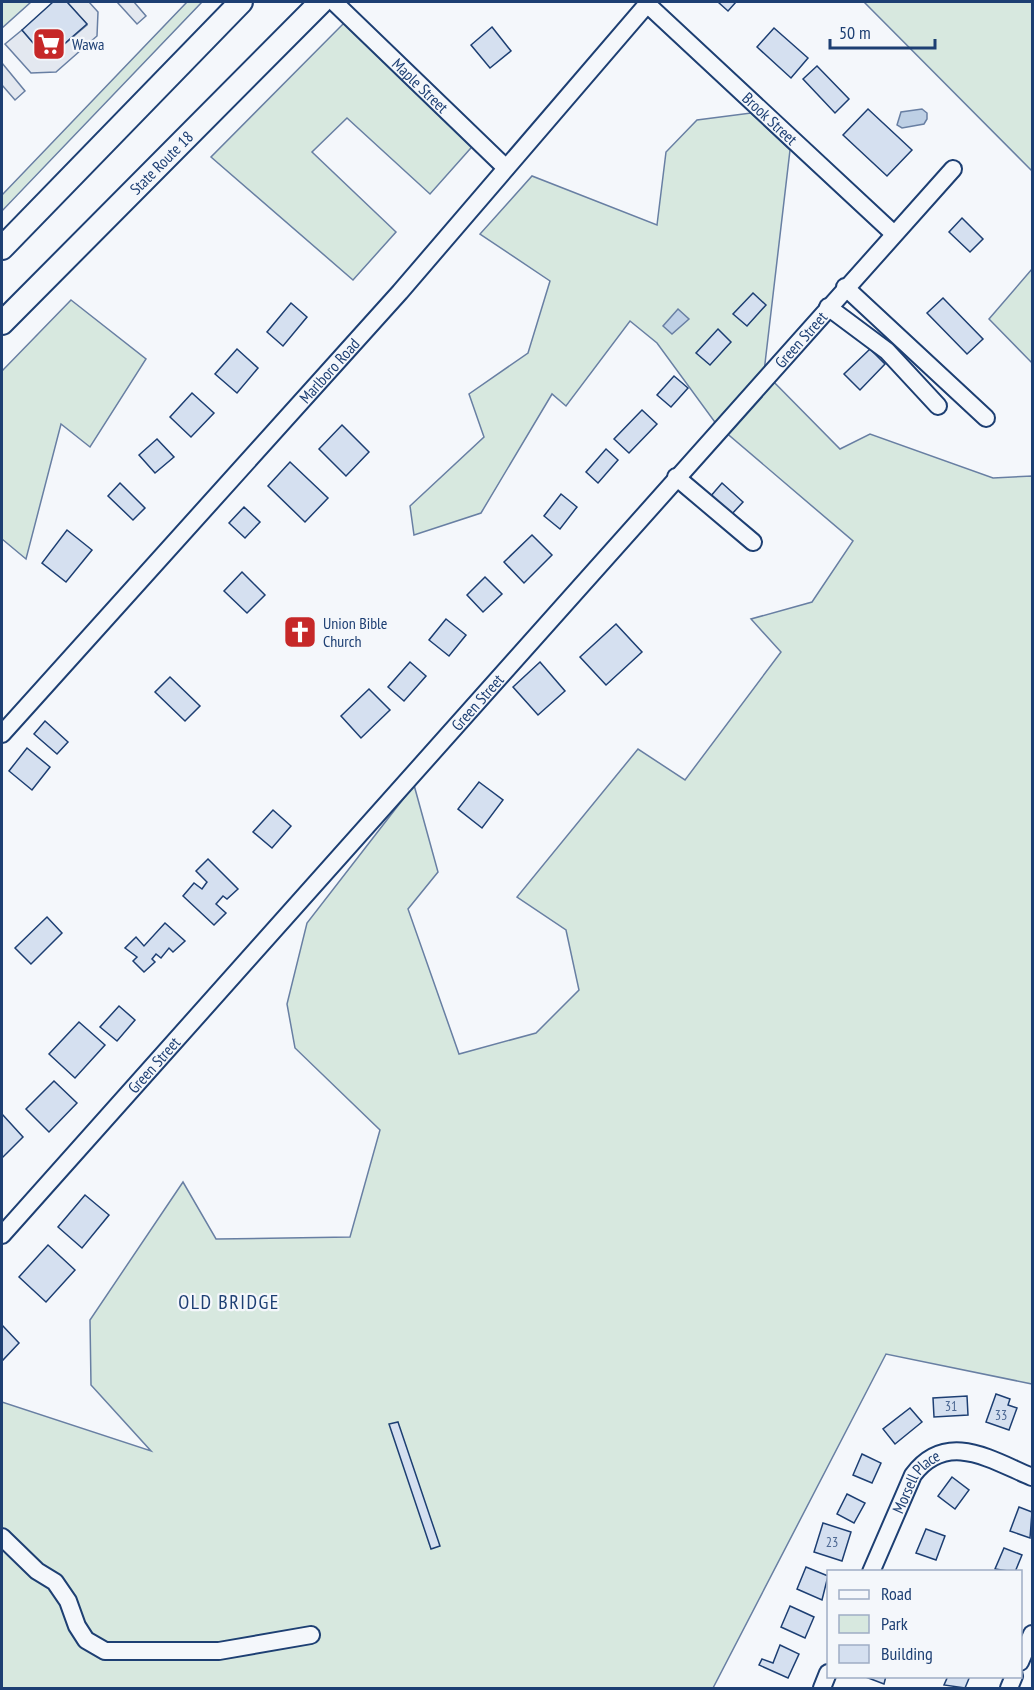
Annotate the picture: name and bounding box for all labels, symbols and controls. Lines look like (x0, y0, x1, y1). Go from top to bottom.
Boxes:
scale bar (830, 12, 935, 50)
text: 50 m (839, 21, 871, 44)
supermarket icon: Wawa (31, 26, 67, 62)
place label: Wawa (72, 34, 104, 54)
street label: Maple Street (388, 54, 453, 117)
street label: Brook Street (738, 88, 802, 149)
street label: State Route 18 (125, 127, 197, 199)
street label: Green Street (770, 307, 832, 372)
street label: Marlboro Road (295, 334, 364, 407)
place label: Union Bible Church (323, 613, 387, 651)
church icon: Union Bible Church (282, 614, 318, 650)
street label: Green Street (447, 669, 508, 735)
street label: Green Street (123, 1032, 185, 1097)
district label: OLD BRIDGE (178, 1289, 280, 1315)
house number: 31 (945, 1397, 957, 1415)
house number: 33 (995, 1406, 1007, 1424)
street label: Morsell Place (888, 1445, 943, 1516)
house number: 23 (826, 1533, 838, 1551)
legend (827, 1570, 1022, 1678)
text: Road (881, 1582, 912, 1605)
text: Park (881, 1612, 908, 1635)
text: Building (881, 1642, 933, 1665)

